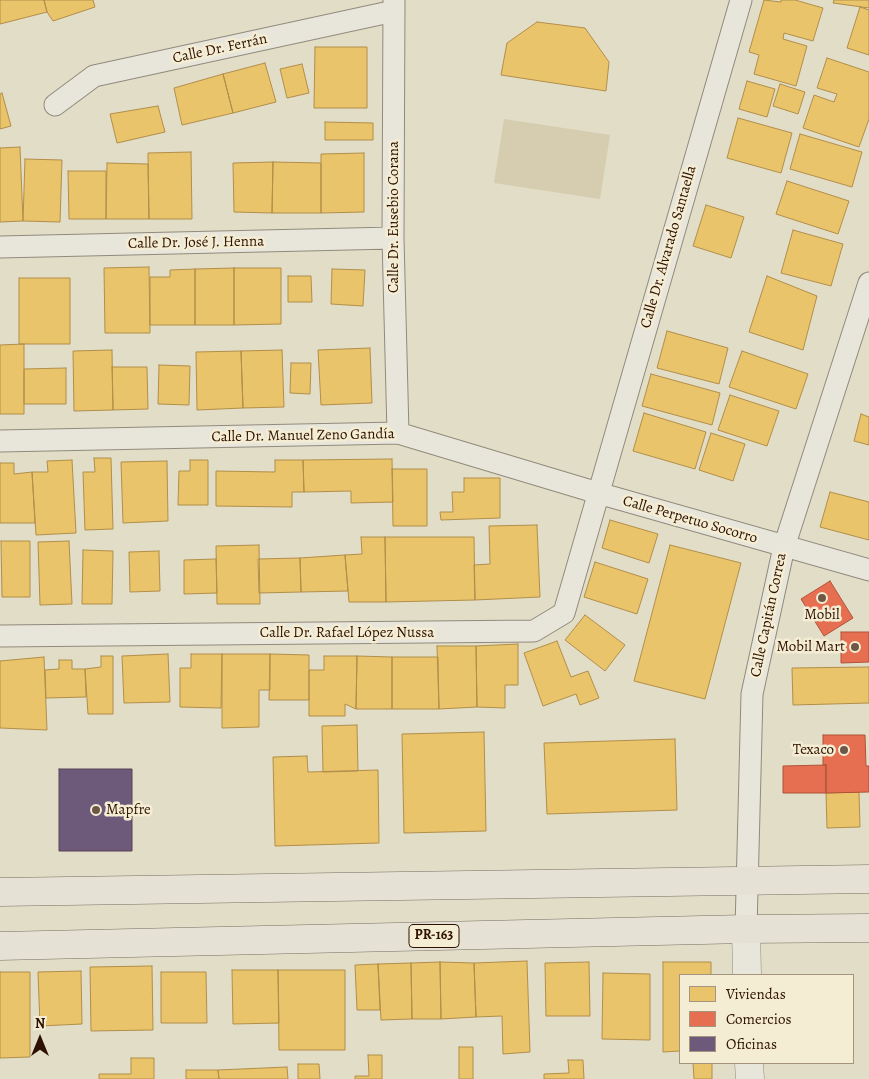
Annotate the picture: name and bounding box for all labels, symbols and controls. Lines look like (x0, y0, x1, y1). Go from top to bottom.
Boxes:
street label: Calle Dr. Ferrán (171, 30, 269, 68)
street label: Calle Dr. Eusebio Corana (385, 141, 403, 293)
street label: Calle Dr. Alvarado Santaella (637, 164, 701, 330)
street label: Calle Dr. José J. Henna (128, 233, 264, 253)
street label: Calle Dr. Manuel Zeno Gandía (211, 425, 395, 447)
street label: Calle Perpetuo Socorro (621, 492, 759, 548)
street label: Calle Capitán Correa (747, 551, 791, 679)
marker: Mobil (816, 592, 828, 604)
place label: Mobil (804, 606, 840, 624)
street label: Calle Dr. Rafael López Nussa (260, 624, 434, 642)
place label: Mobil Mart (776, 638, 845, 656)
marker: Mobil Mart (849, 641, 861, 653)
place label: Texaco (793, 741, 834, 759)
marker: Texaco (838, 744, 850, 756)
place label: Mapfre (106, 801, 151, 819)
marker: Mapfre (90, 804, 102, 816)
road number: PR-163 (409, 924, 459, 948)
legend (679, 974, 854, 1064)
text: Viviendas (726, 984, 786, 1004)
text: Comercios (726, 1009, 791, 1029)
north arrow (15, 1014, 65, 1064)
text: N (35, 1014, 45, 1033)
text: Oficinas (726, 1034, 777, 1054)

